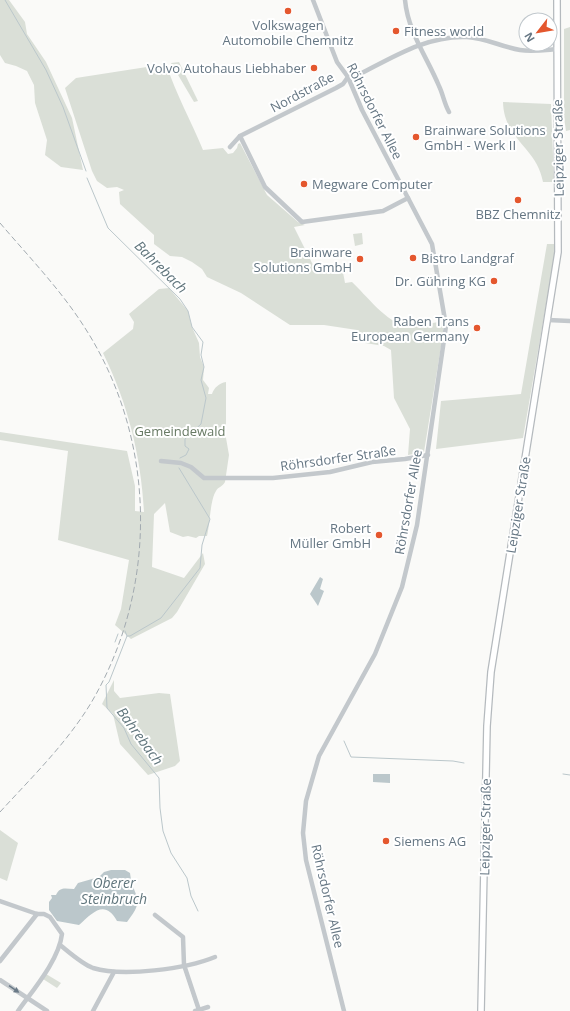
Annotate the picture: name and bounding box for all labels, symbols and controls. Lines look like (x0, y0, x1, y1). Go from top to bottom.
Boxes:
marker: Volkswagen Automobile Chemnitz (283, 6, 293, 16)
north arrow (518, 12, 558, 52)
place label: Volkswagen Automobile Chemnitz (222, 16, 354, 49)
place label: Fitness world (404, 22, 484, 40)
marker: Fitness world (391, 26, 401, 36)
text: N (520, 30, 538, 45)
place label: Volvo Autohaus Liebhaber (147, 59, 307, 77)
street label: Röhrsdorfer Allee (343, 60, 407, 162)
marker: Volvo Autohaus Liebhaber (309, 63, 319, 73)
street label: Nordstraße (267, 68, 337, 116)
street label: Leipziger Straße (548, 99, 568, 197)
place label: Brainware Solutions GmbH - Werk II (424, 121, 546, 154)
marker: Brainware Solutions GmbH - Werk II (411, 132, 421, 142)
place label: Megware Computer (312, 175, 433, 193)
marker: Megware Computer (299, 179, 309, 189)
marker: BBZ Chemnitz (513, 195, 523, 205)
place label: BBZ Chemnitz (475, 205, 561, 223)
water label: Bahrebach (131, 236, 192, 297)
place label: Brainware Solutions GmbH (253, 243, 352, 276)
place label: Bistro Landgraf (421, 249, 515, 267)
marker: Bistro Landgraf (408, 253, 418, 263)
marker: Brainware Solutions GmbH (355, 254, 365, 264)
place label: Dr. Gühring KG (395, 272, 486, 290)
marker: Dr. Gühring KG (489, 276, 499, 286)
place label: Raben Trans European Germany (351, 312, 469, 345)
marker: Raben Trans European Germany (472, 323, 482, 333)
park label: Gemeindewald (134, 422, 226, 440)
street label: Röhrsdorfer Straße (279, 441, 397, 475)
street label: Röhrsdorfer Allee (390, 448, 426, 556)
street label: Leipziger Straße (501, 455, 535, 555)
place label: Robert Müller GmbH (290, 519, 371, 552)
marker: Robert Müller GmbH (374, 530, 384, 540)
water label: Bahrebach (113, 703, 168, 769)
street label: Leipziger Straße (475, 778, 495, 876)
place label: Siemens AG (394, 832, 466, 850)
marker: Siemens AG (381, 836, 391, 846)
street label: Röhrsdorfer Allee (307, 842, 349, 950)
water label: Oberer Steinbruch (81, 873, 147, 908)
one-way arrow (8, 985, 19, 993)

